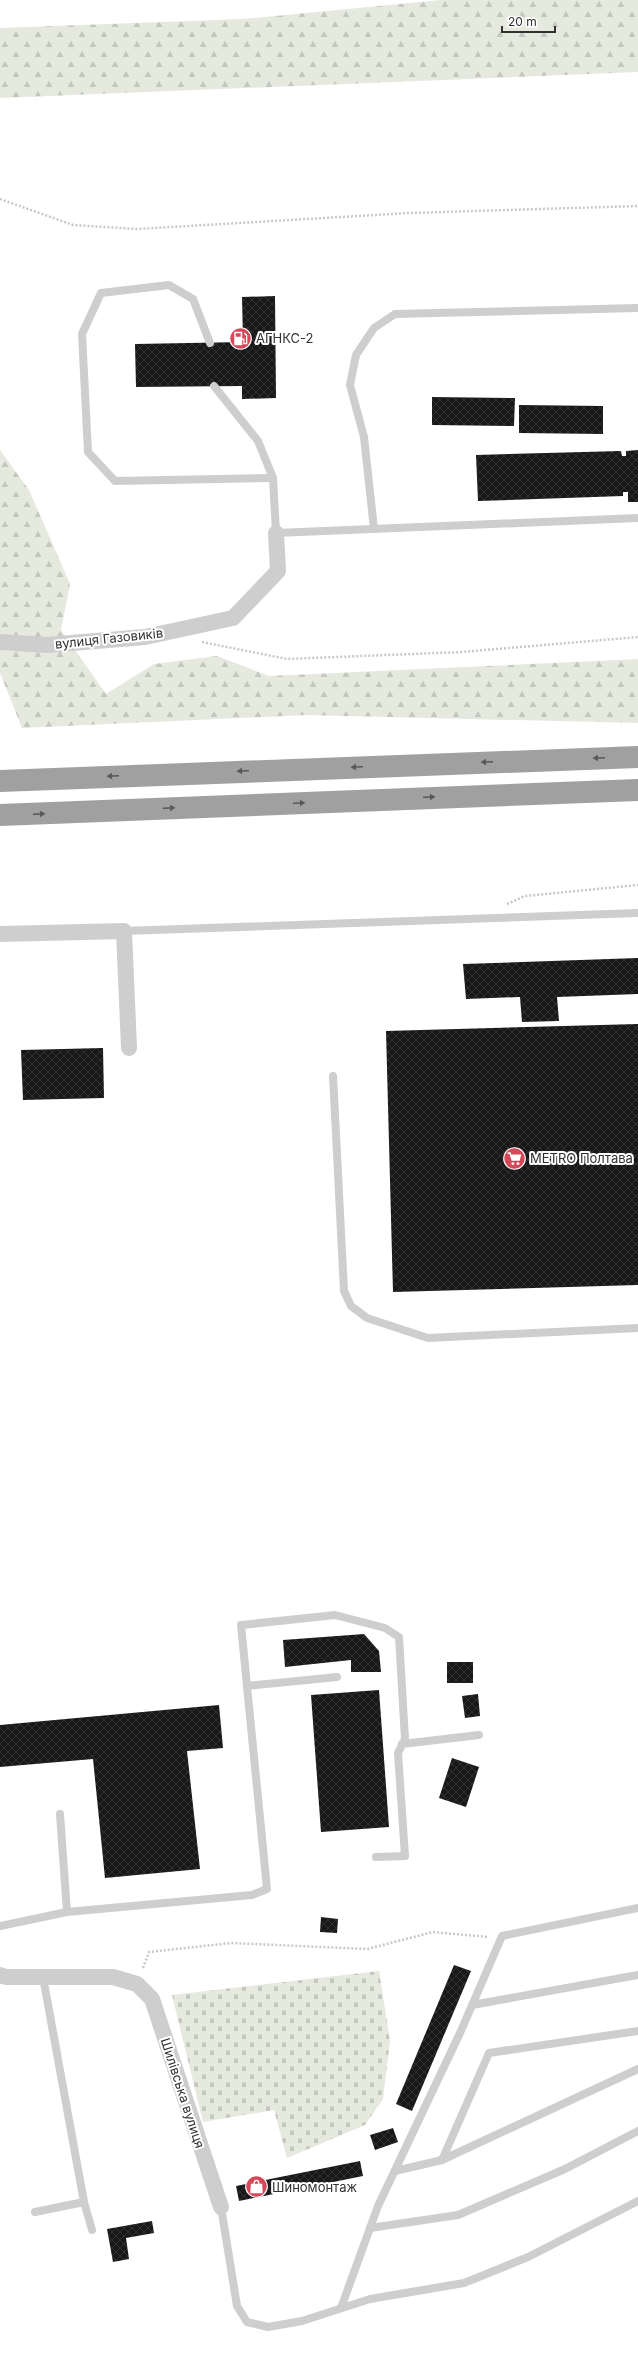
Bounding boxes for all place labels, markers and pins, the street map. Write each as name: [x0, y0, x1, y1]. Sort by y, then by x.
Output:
fuel station icon: АГНКС-2: [228, 325, 254, 351]
place label: АГНКС-2: [256, 330, 313, 346]
supermarket icon: METRO Полтава: [501, 1145, 527, 1171]
place label: METRO Полтава: [530, 1150, 633, 1166]
shop icon: Шиномонтаж: [243, 2174, 269, 2200]
place label: Шиномонтаж: [272, 2179, 357, 2195]

